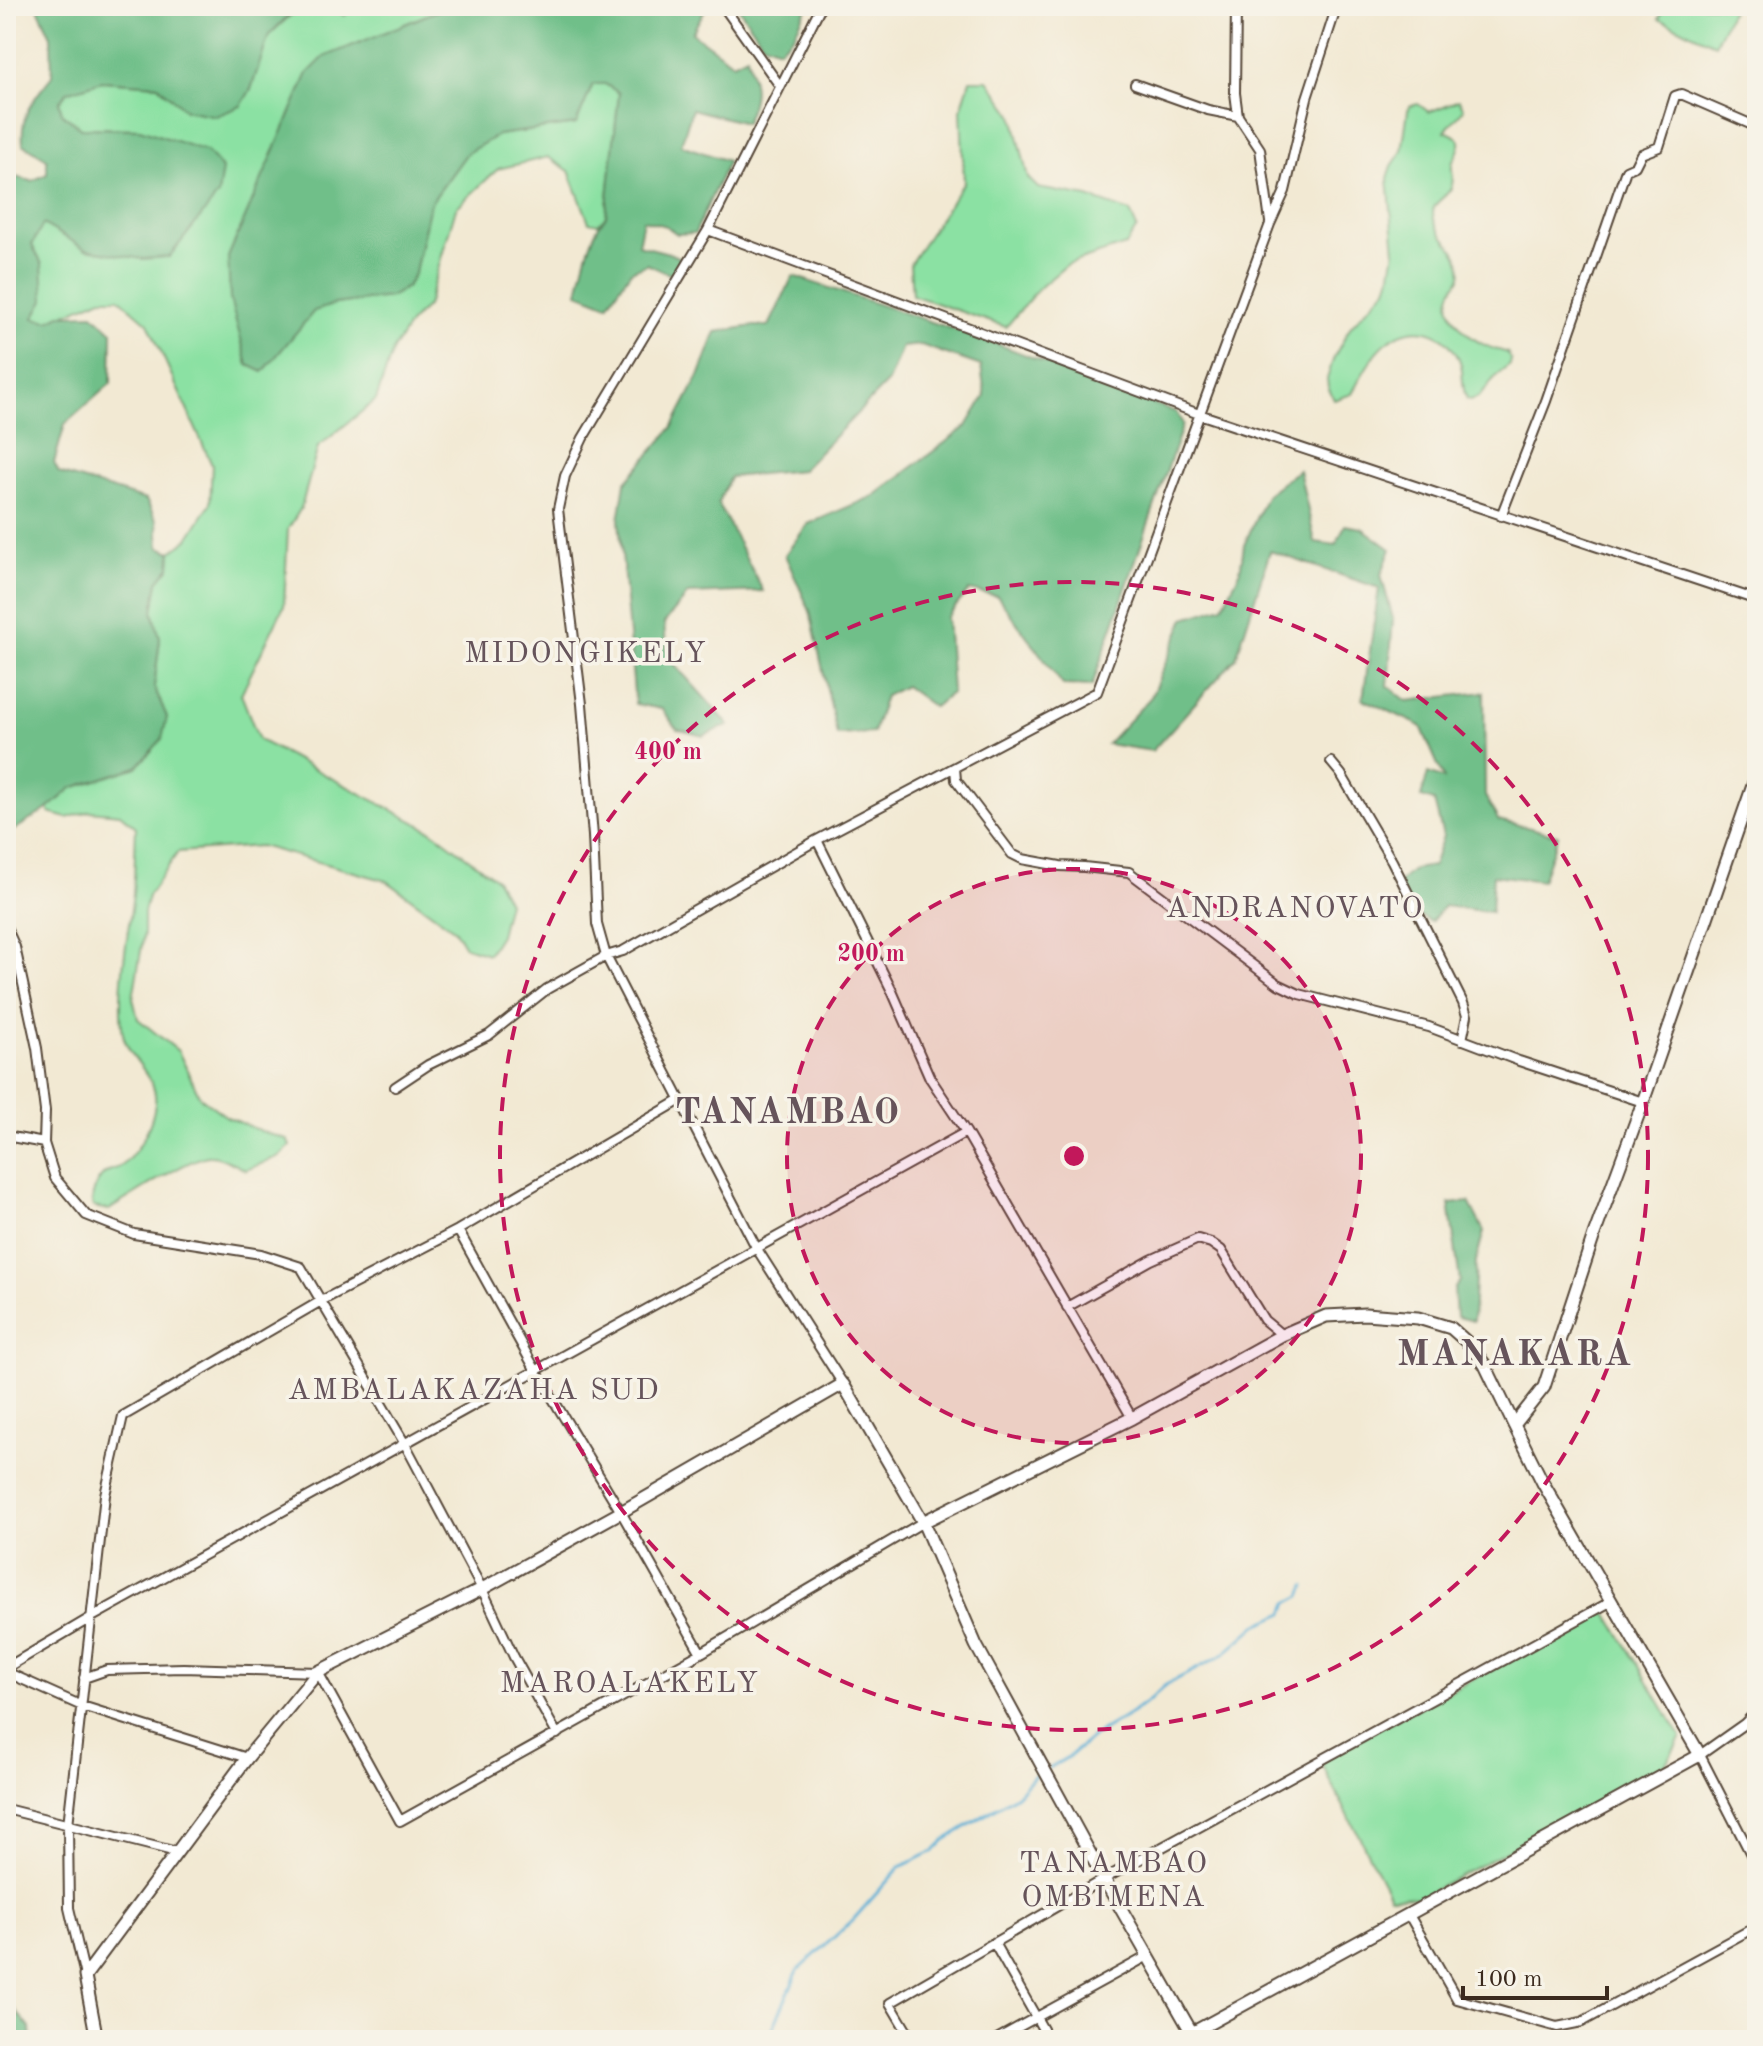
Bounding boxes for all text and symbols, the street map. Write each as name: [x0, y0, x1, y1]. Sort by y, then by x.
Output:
district label: MIDONGIKELY: [464, 639, 708, 669]
text: 400 m: [634, 741, 702, 765]
district label: ANDRANOVATO: [1165, 894, 1425, 924]
text: 200 m: [837, 943, 905, 967]
district label: TANAMBAO: [675, 1096, 901, 1132]
centre of rings: [1060, 1142, 1088, 1170]
district label: MANAKARA: [1397, 1338, 1633, 1374]
district label: AMBALAKAZAHA SUD: [287, 1376, 661, 1406]
district label: MAROALAKELY: [500, 1669, 760, 1699]
district label: TANAMBAO OMBIMENA: [1019, 1849, 1209, 1913]
scale bar: [1463, 1950, 1607, 2000]
text: 100 m: [1475, 1968, 1543, 1992]

